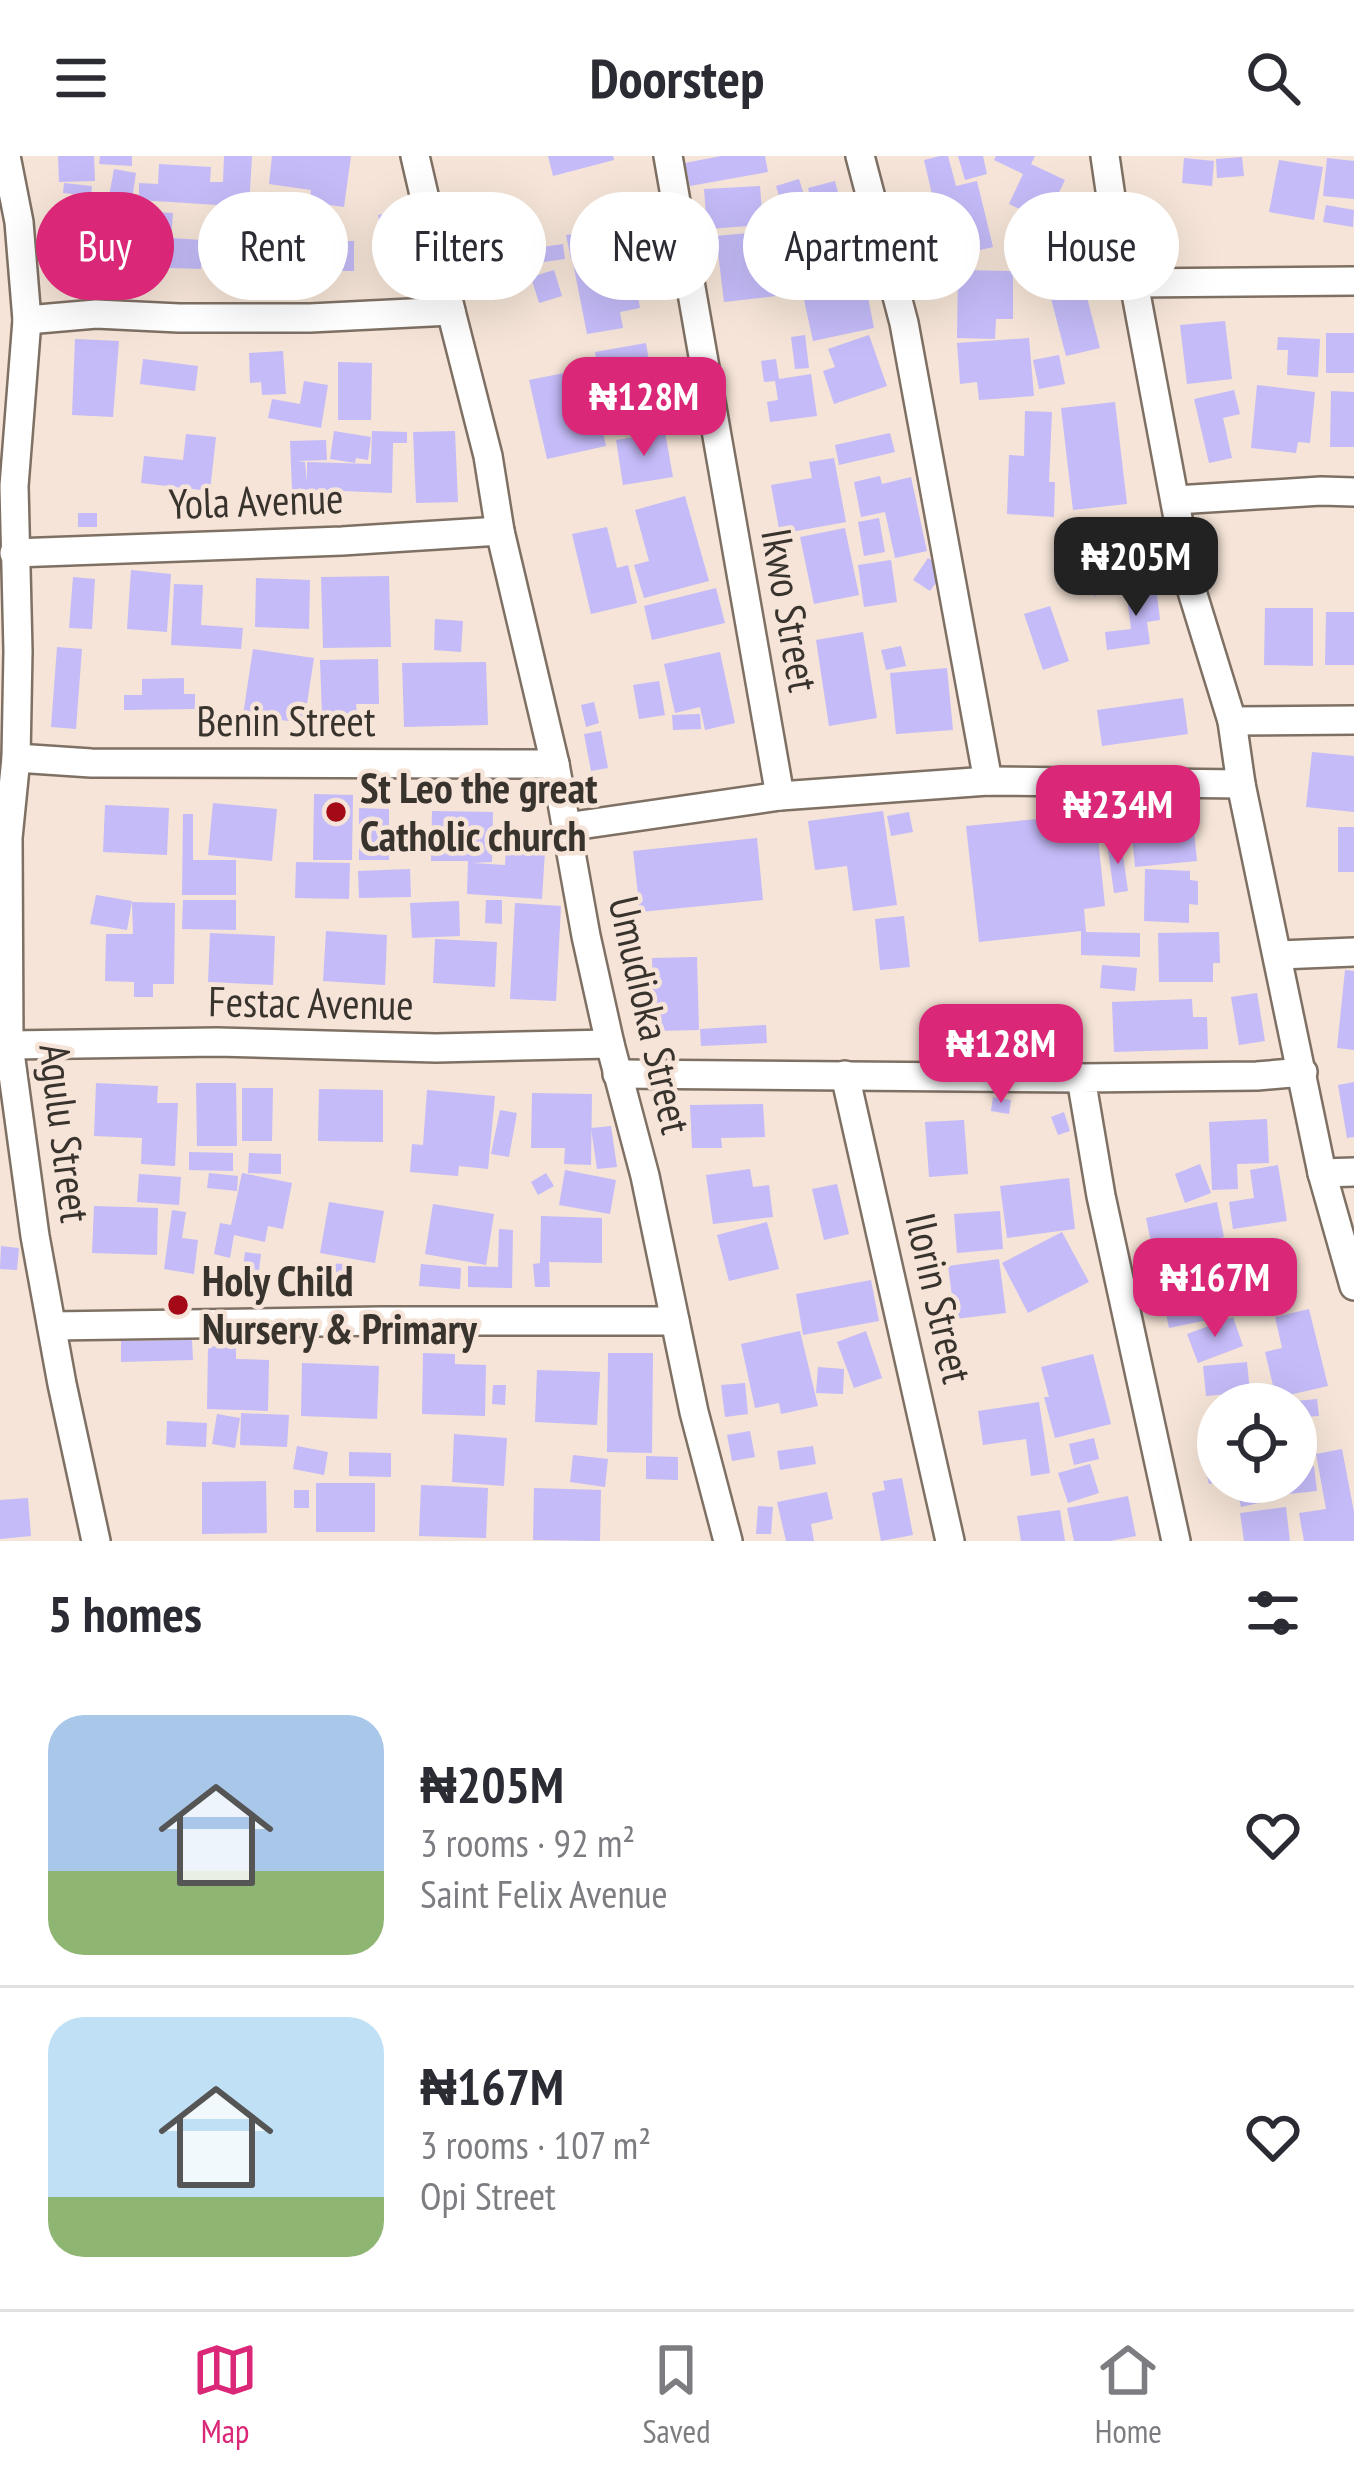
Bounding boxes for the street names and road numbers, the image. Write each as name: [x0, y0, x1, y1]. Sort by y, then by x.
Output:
street label: Yola Avenue: [168, 470, 344, 531]
street label: Ikwo Street: [749, 524, 832, 696]
street label: Benin Street: [197, 693, 376, 748]
street label: Umudioka Street: [596, 891, 705, 1139]
street label: Festac Avenue: [208, 973, 414, 1032]
street label: Agulu Street: [27, 1040, 104, 1226]
street label: Ilorin Street: [893, 1208, 986, 1389]

